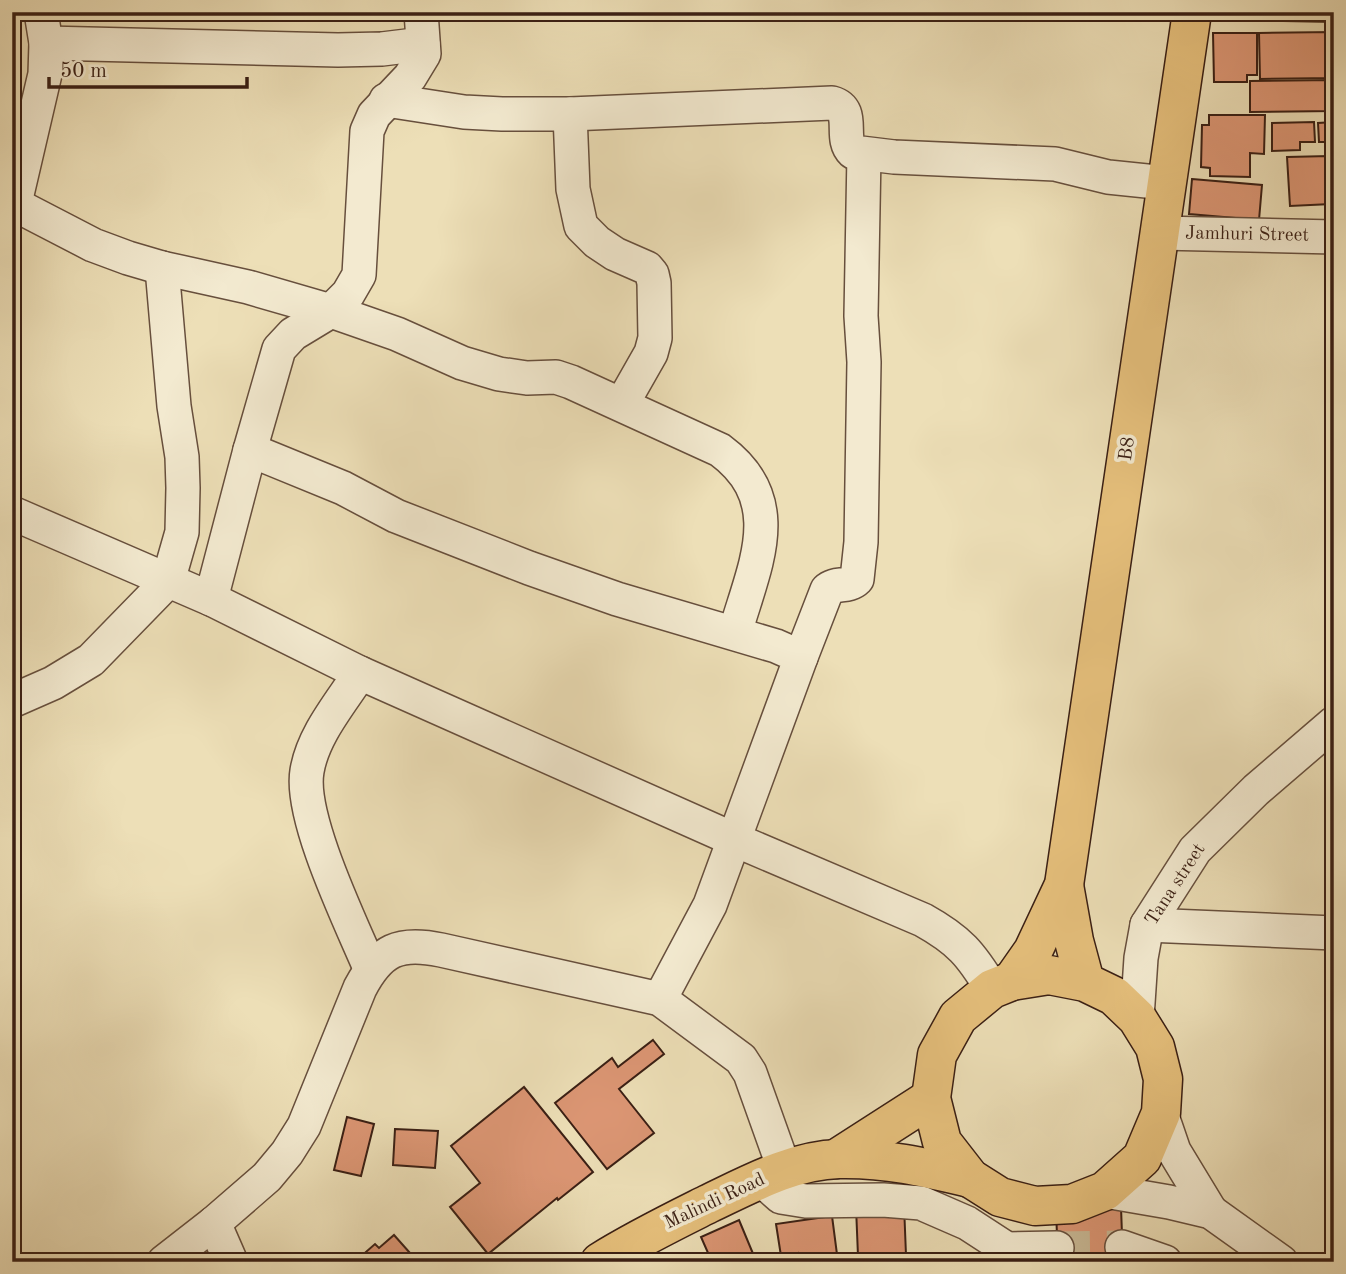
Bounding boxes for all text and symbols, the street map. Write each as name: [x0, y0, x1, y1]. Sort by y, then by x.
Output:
scale bar: [49, 46, 247, 90]
text: 50 m: [60, 61, 107, 82]
street label: Jamhuri Street: [1185, 224, 1309, 246]
street label: B8: [1117, 436, 1139, 462]
street label: Tana street: [1143, 841, 1209, 929]
street label: Malindi Road: [662, 1170, 768, 1234]

